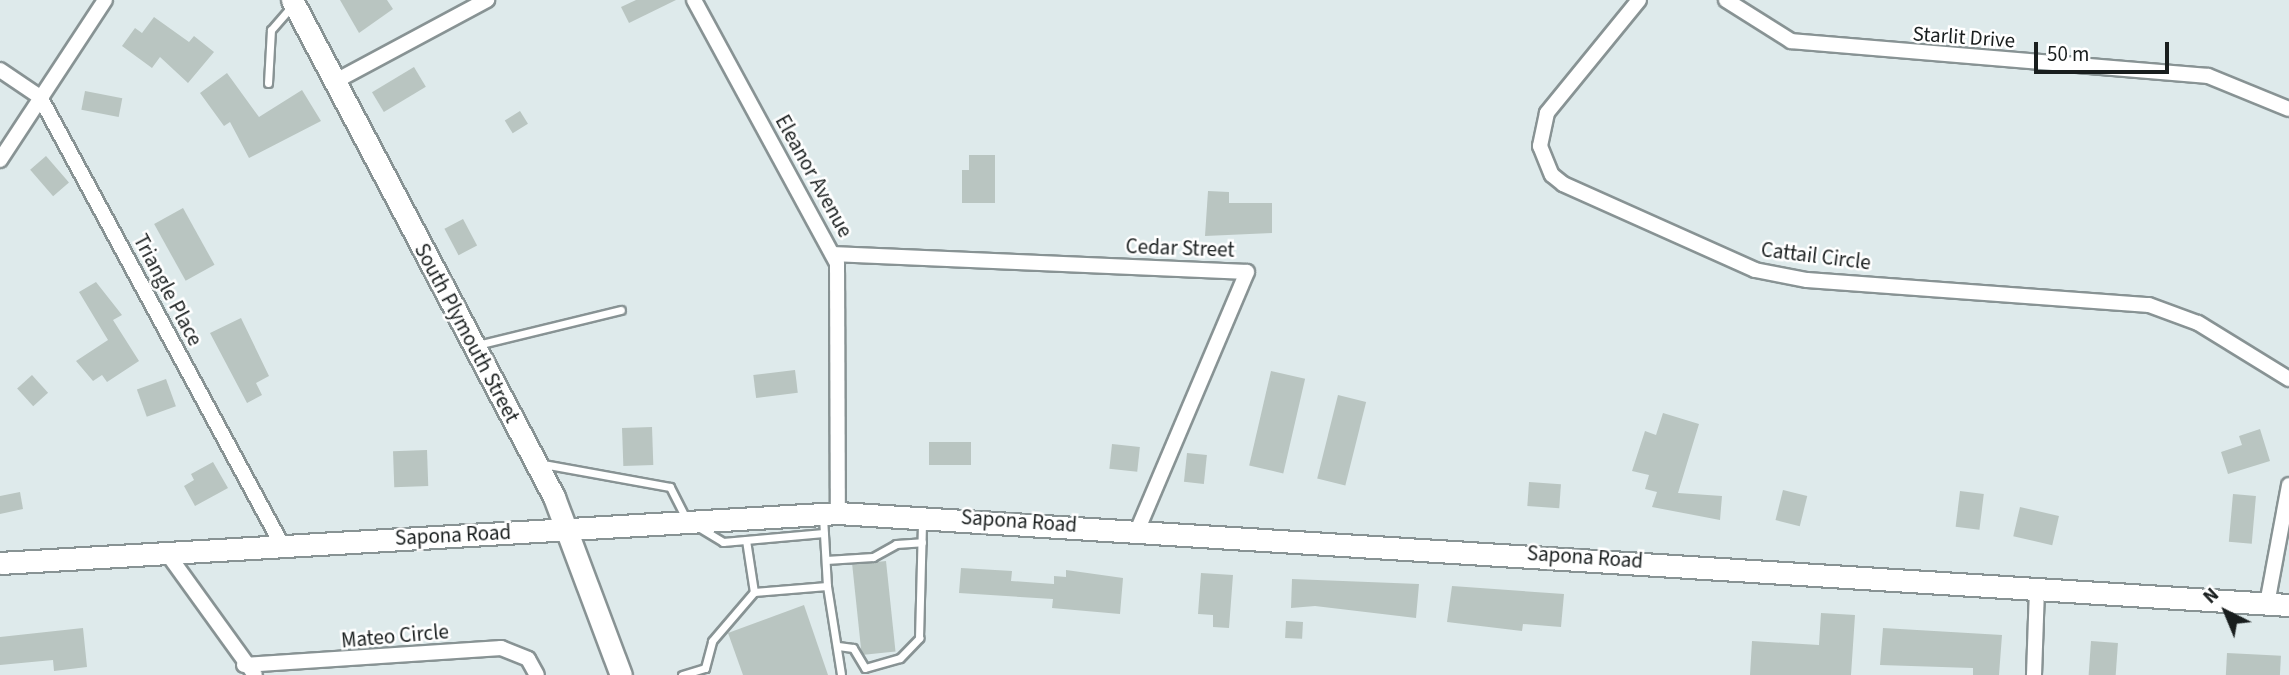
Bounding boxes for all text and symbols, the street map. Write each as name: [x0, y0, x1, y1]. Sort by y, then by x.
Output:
street label: Starlit Drive: [1912, 21, 2016, 53]
scale bar: [2037, 28, 2172, 72]
text: 50 m: [2047, 39, 2089, 69]
street label: Eleanor Avenue: [770, 110, 858, 242]
street label: Triangle Place: [128, 230, 208, 350]
street label: Cedar Street: [1125, 234, 1235, 262]
street label: Cattail Circle: [1760, 237, 1872, 275]
street label: South Plymouth Street: [409, 239, 525, 427]
street label: Sapona Road: [960, 504, 1078, 538]
street label: Sapona Road: [394, 519, 512, 551]
street label: Sapona Road: [1526, 540, 1644, 574]
north arrow: [2191, 577, 2261, 647]
text: N: [2198, 582, 2225, 610]
street label: Mateo Circle: [340, 619, 450, 653]

